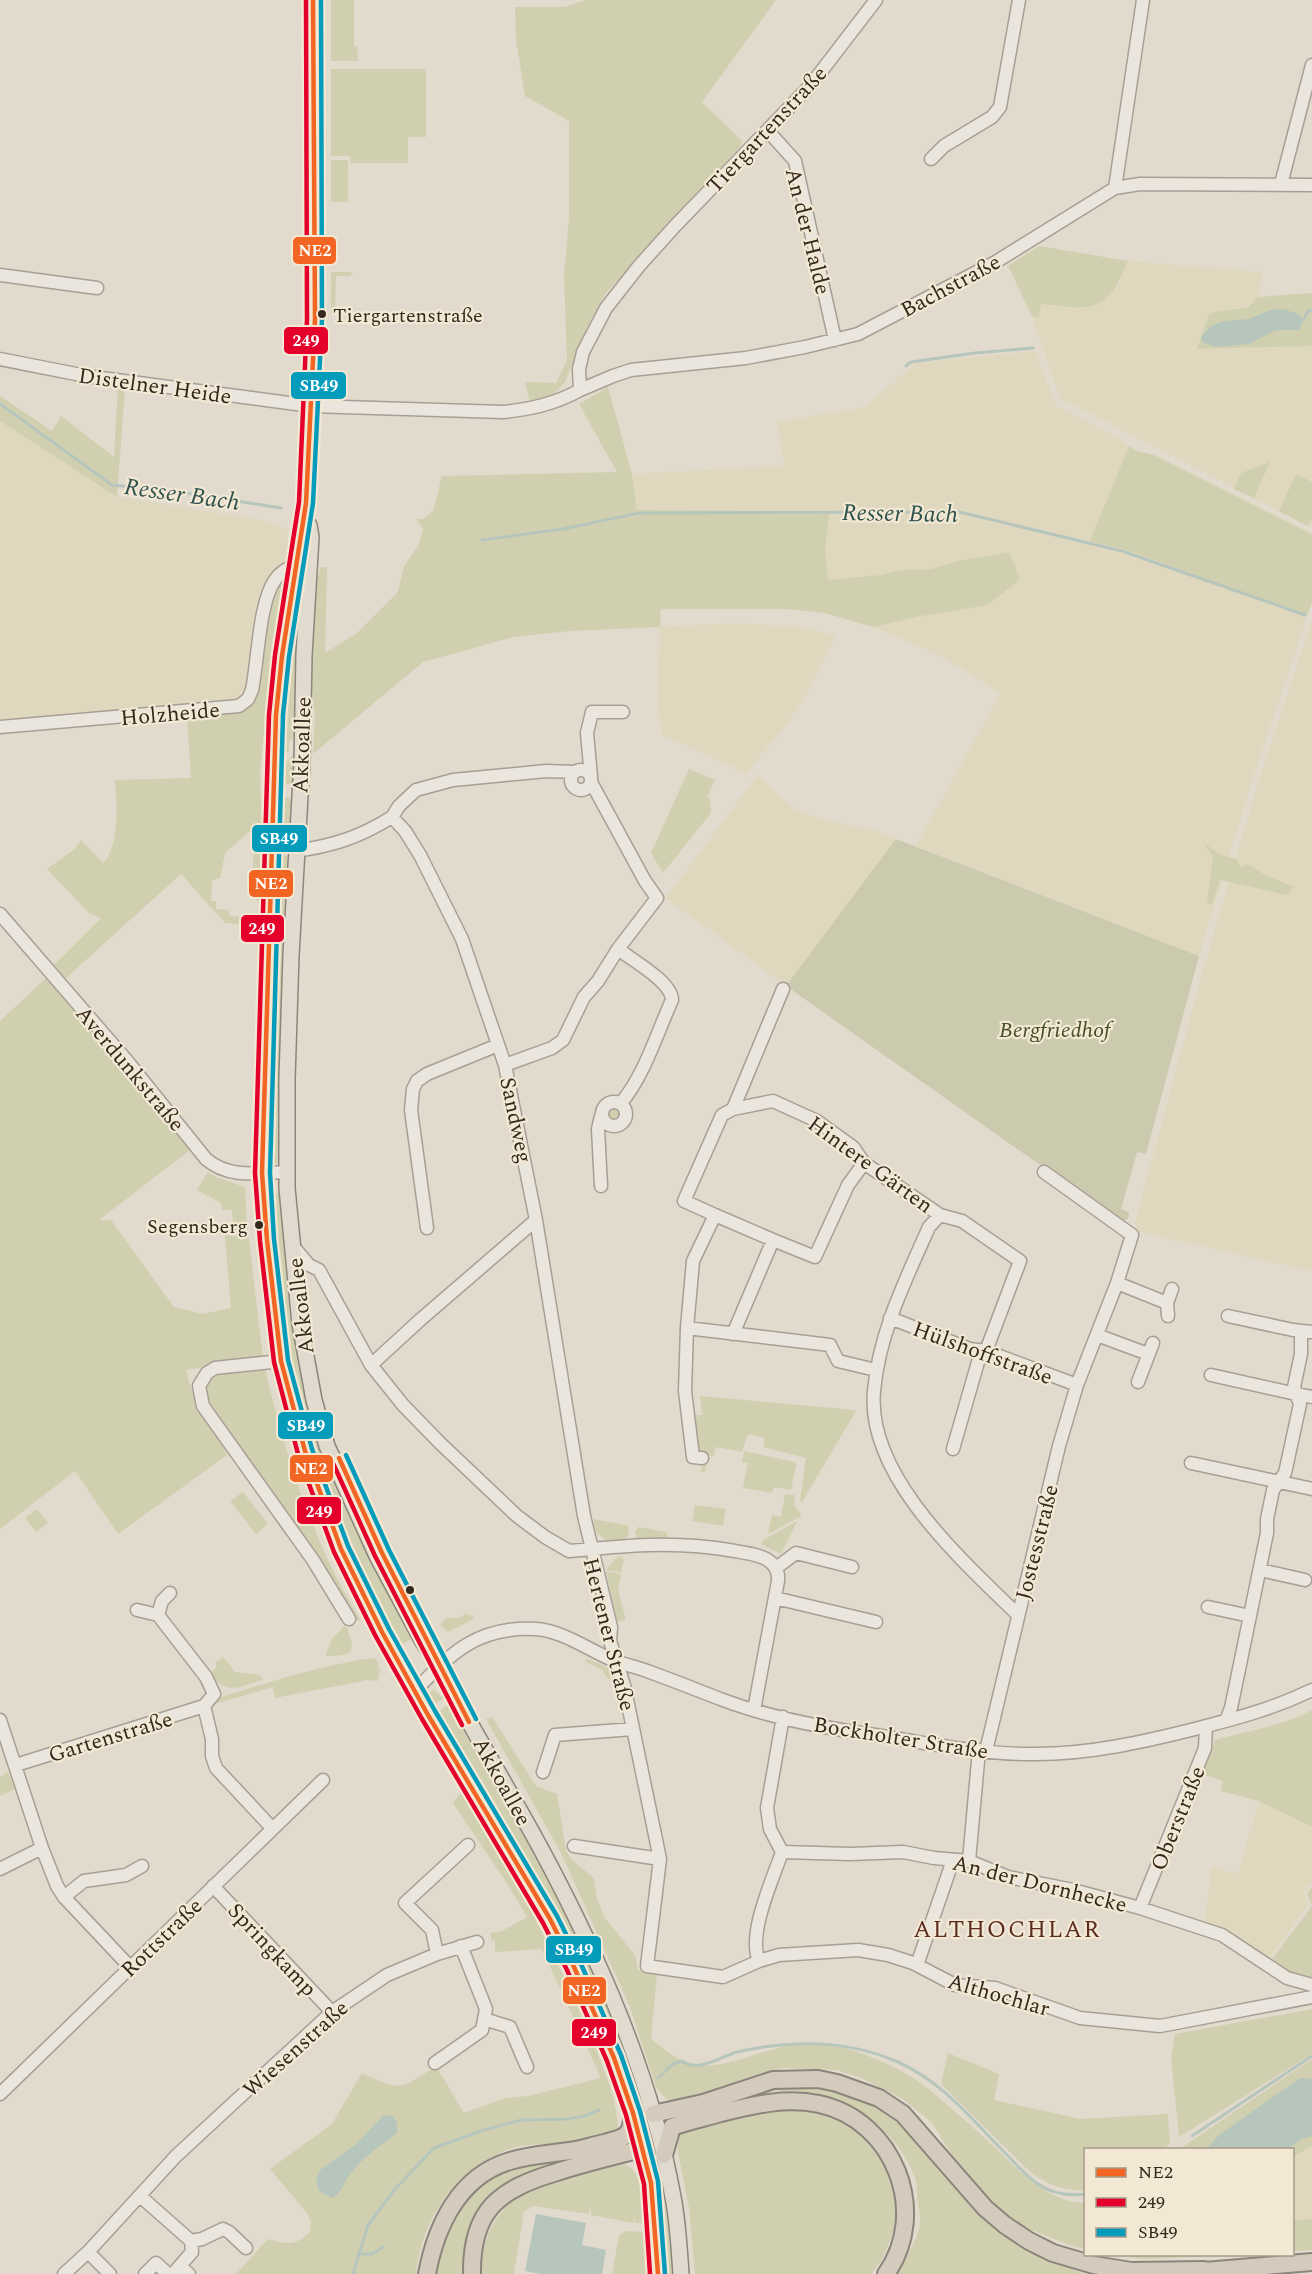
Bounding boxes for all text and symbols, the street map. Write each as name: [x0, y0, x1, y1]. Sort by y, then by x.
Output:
street label: Tiergartenstraße: [699, 59, 835, 201]
street label: An der Halde: [776, 164, 839, 298]
line badge: NE2: [292, 236, 337, 265]
text: NE2: [299, 239, 331, 263]
street label: Bachstraße: [895, 246, 1007, 327]
place label: Tiergartenstraße: [333, 301, 483, 331]
marker: Tiergartenstraße: [316, 308, 328, 320]
line badge: 249: [283, 326, 329, 355]
text: 249: [293, 329, 319, 353]
street label: Distelner Heide: [76, 359, 233, 414]
line badge: SB49: [290, 371, 347, 400]
text: SB49: [300, 374, 338, 398]
water label: Resser Bach: [122, 469, 242, 521]
water label: Resser Bach: [842, 495, 958, 533]
street label: Holzheide: [119, 694, 221, 735]
street label: Akkoallee: [284, 696, 321, 794]
line badge: SB49: [251, 824, 308, 853]
text: SB49: [260, 827, 298, 851]
line badge: NE2: [248, 869, 294, 898]
text: NE2: [255, 872, 287, 896]
line badge: 249: [240, 914, 285, 943]
text: 249: [249, 917, 275, 941]
street label: Averdunkstraße: [67, 999, 193, 1139]
park label: Bergfriedhof: [999, 1014, 1115, 1047]
street label: Sandweg: [490, 1074, 541, 1166]
street label: Hintere Gärten: [800, 1108, 940, 1222]
place label: Segensberg: [147, 1212, 248, 1242]
marker: Segensberg: [253, 1219, 265, 1231]
street label: Akkoallee: [279, 1256, 324, 1356]
street label: Hülshoffstraße: [908, 1313, 1057, 1394]
line badge: SB49: [277, 1411, 334, 1440]
text: SB49: [287, 1414, 325, 1438]
line badge: NE2: [289, 1454, 334, 1483]
text: NE2: [295, 1457, 327, 1481]
street label: Jostesstraße: [1007, 1481, 1068, 1604]
line badge: 249: [296, 1496, 342, 1525]
text: 249: [306, 1500, 332, 1524]
street label: Hertener Straße: [574, 1554, 644, 1714]
unlabelled marker: [404, 1584, 416, 1596]
street label: Gartenstraße: [44, 1703, 177, 1772]
street label: Bockholter Straße: [811, 1708, 991, 1769]
street label: Akkoallee: [464, 1731, 540, 1832]
street label: Oberstraße: [1142, 1761, 1214, 1876]
street label: An der Dornhecke: [949, 1847, 1130, 1922]
street label: Rottstraße: [114, 1890, 211, 1986]
street label: Springkamp: [219, 1895, 324, 2005]
district label: ALTHOCHLAR: [913, 1912, 1101, 1948]
line badge: SB49: [545, 1935, 602, 1964]
text: SB49: [555, 1938, 593, 1962]
street label: Althochlar: [944, 1965, 1054, 2026]
line badge: NE2: [562, 1976, 607, 2005]
text: NE2: [568, 1979, 600, 2003]
street label: Wiesenstraße: [236, 1992, 356, 2106]
line badge: 249: [571, 2018, 617, 2047]
text: 249: [581, 2021, 607, 2045]
legend: [1084, 2148, 1294, 2256]
text: NE2: [1138, 2159, 1173, 2186]
text: 249: [1138, 2189, 1165, 2216]
text: SB49: [1138, 2219, 1177, 2246]

